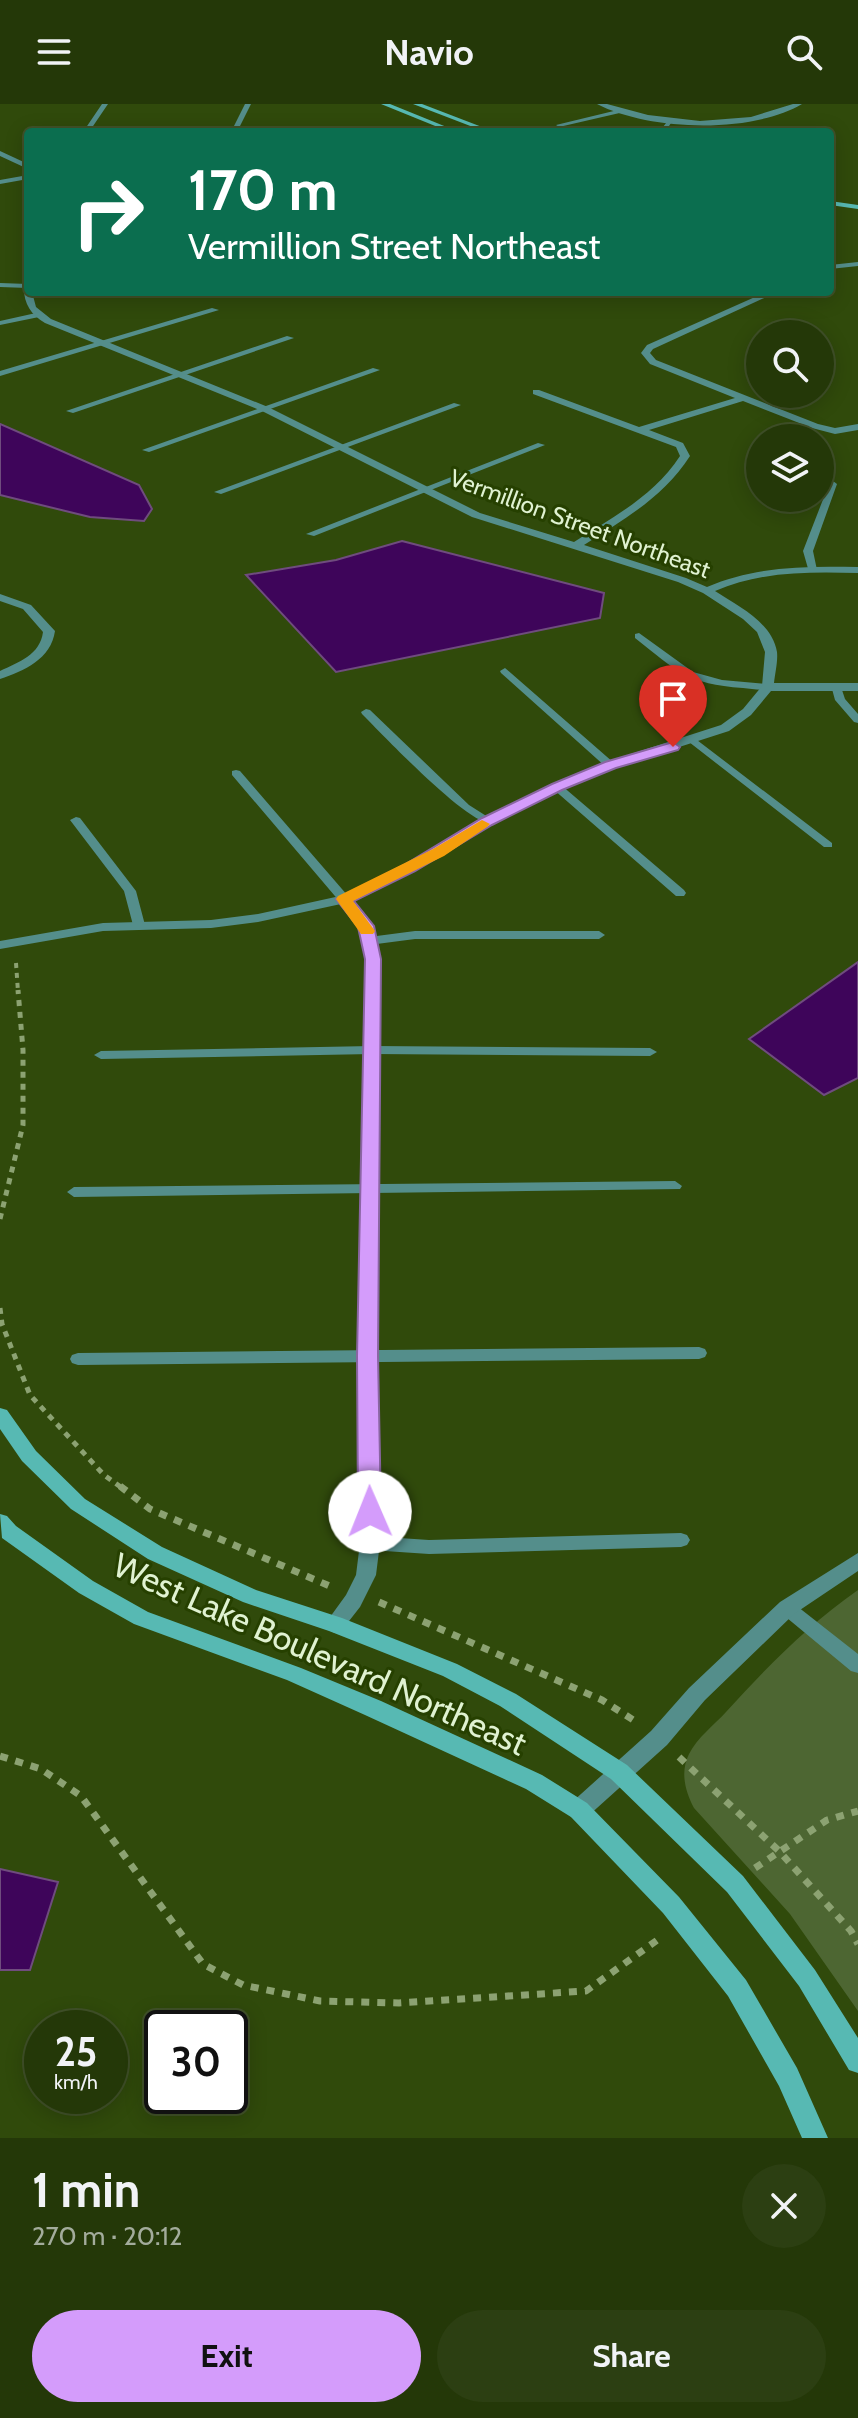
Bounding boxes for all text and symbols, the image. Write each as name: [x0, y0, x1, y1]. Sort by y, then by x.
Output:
icon: menu: [32, 30, 76, 74]
text: Navio: [384, 30, 474, 74]
icon: search: [782, 30, 826, 74]
text: 170 m: [188, 156, 338, 224]
icon: right: [56, 160, 160, 264]
text: Vermillion Street Northeast: [188, 224, 601, 268]
map controls: [746, 320, 834, 512]
button: search: [746, 320, 834, 408]
button: layers: [746, 424, 834, 512]
street label: Vermillion Street Northeast: [446, 463, 714, 584]
pin: [639, 665, 707, 747]
icon: arrive: [651, 677, 695, 721]
position arrow: [328, 1470, 412, 1554]
street label: West Lake Boulevard Northeast: [107, 1544, 533, 1764]
speed limit sign: 30: [144, 2010, 248, 2114]
text: 25: [55, 2027, 97, 2076]
text: km/h: [54, 2070, 98, 2094]
text: 1 min: [32, 2161, 140, 2219]
button: close: [742, 2164, 826, 2248]
text: 270 m · 20:12: [32, 2220, 182, 2252]
button: Exit: [32, 2310, 421, 2402]
button: Share: [437, 2310, 826, 2402]

